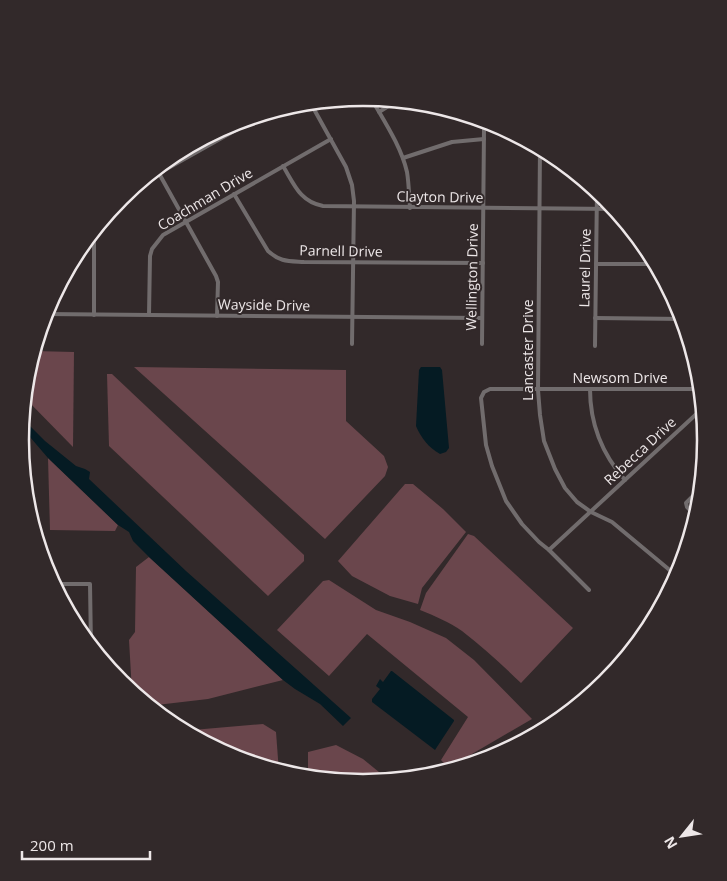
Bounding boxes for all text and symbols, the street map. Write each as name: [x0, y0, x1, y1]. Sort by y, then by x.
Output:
street label: Coachman Drive: [154, 163, 256, 234]
street label: Clayton Drive: [396, 186, 484, 207]
street label: Wellington Drive: [461, 223, 482, 331]
street label: Laurel Drive: [574, 228, 595, 308]
street label: Parnell Drive: [299, 240, 383, 261]
street label: Wayside Drive: [218, 294, 310, 315]
street label: Lancaster Drive: [518, 299, 537, 401]
street label: Newsom Drive: [572, 368, 668, 387]
street label: Rebecca Drive: [600, 412, 680, 489]
north arrow: [657, 811, 707, 861]
scale bar: [22, 828, 150, 860]
text: N: [659, 833, 681, 852]
text: 200 m: [30, 835, 74, 855]

